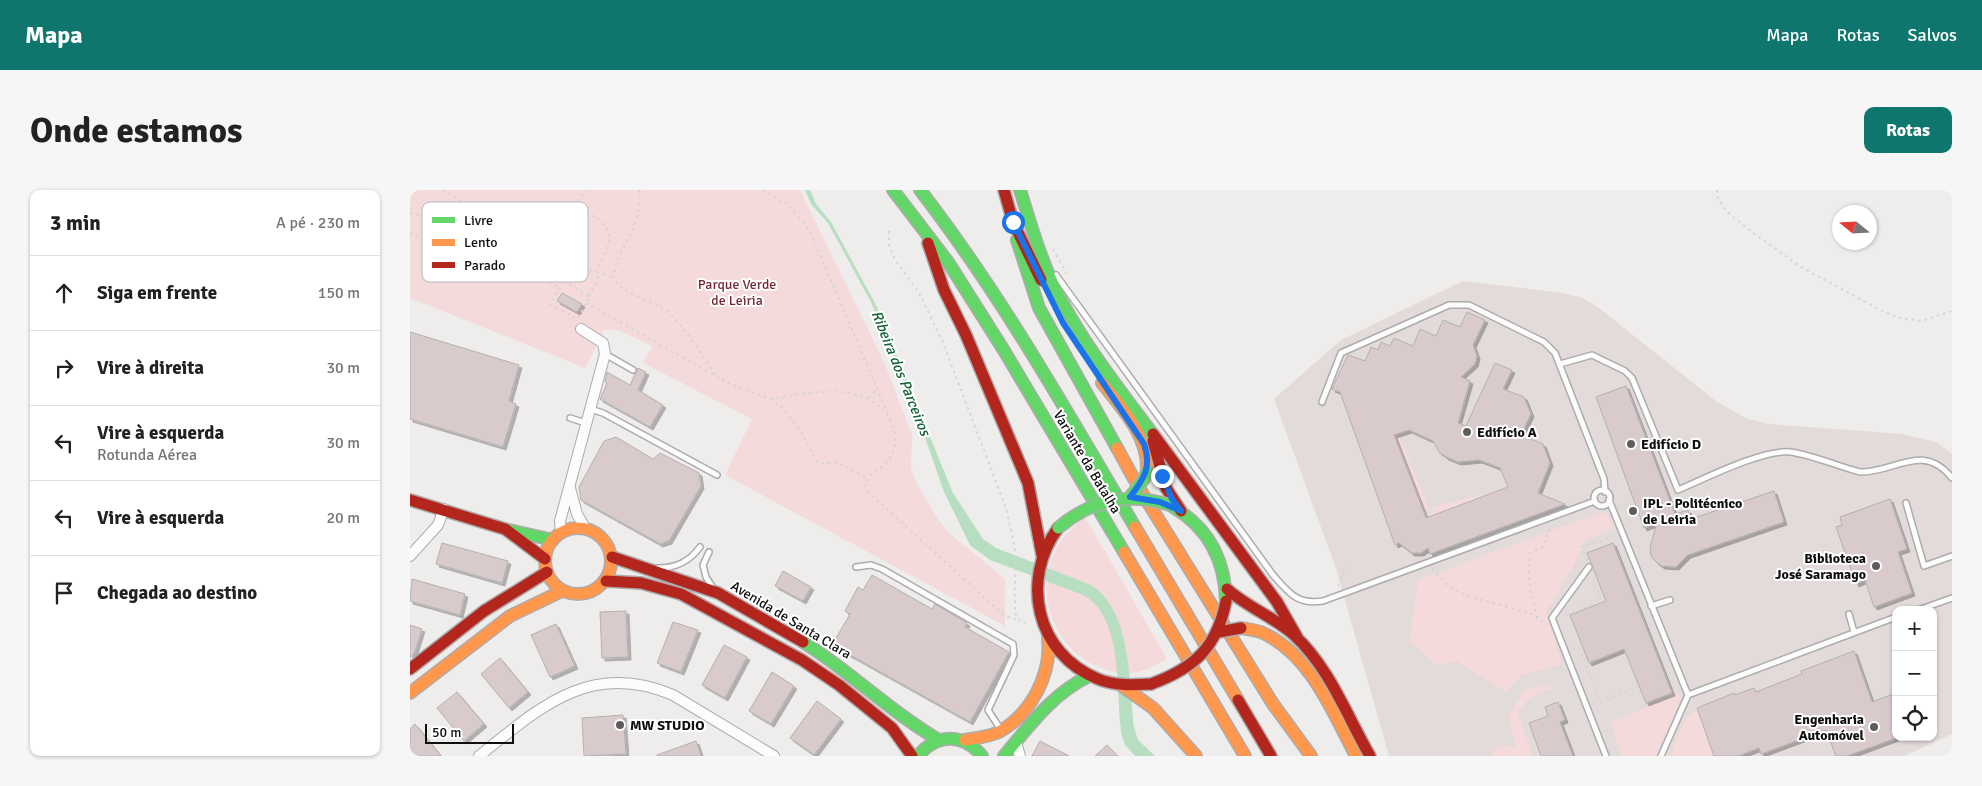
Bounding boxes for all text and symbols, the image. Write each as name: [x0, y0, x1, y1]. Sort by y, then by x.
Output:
text: Mapa: [25, 20, 83, 50]
text: Mapa: [1766, 24, 1809, 46]
text: Rotas: [1837, 24, 1880, 46]
text: Salvos: [1908, 24, 1957, 46]
button: Rotas: [1864, 107, 1952, 153]
text: Onde estamos: [30, 109, 242, 152]
legend: [422, 202, 588, 282]
north arrow: [1832, 205, 1877, 250]
text: 3 min: [50, 210, 101, 236]
route start: [1002, 211, 1025, 234]
text: Livre: [464, 212, 493, 229]
text: A pé · 230 m: [276, 213, 360, 233]
text: Lento: [464, 234, 498, 251]
text: Parado: [464, 257, 506, 274]
park label: Parque Verde de Leiria: [698, 276, 776, 309]
icon: ahead: [50, 279, 78, 307]
text: Siga em frente: [97, 281, 217, 305]
text: 150 m: [318, 283, 360, 303]
water label: Ribeira dos Parceiros: [868, 308, 935, 440]
icon: right: [50, 354, 78, 382]
text: Vire à direita: [97, 356, 204, 380]
text: 30 m: [326, 358, 360, 378]
street label: Variante da Batalha: [1050, 407, 1124, 517]
text: Vire à esquerda: [97, 421, 224, 445]
place label: Edifício A: [1477, 424, 1537, 441]
marker: Edifício A: [1461, 426, 1473, 438]
icon: left: [50, 429, 78, 457]
text: 30 m: [326, 433, 360, 453]
place label: Edifício D: [1641, 436, 1701, 453]
marker: Edifício D: [1625, 438, 1637, 450]
text: Rotunda Aérea: [97, 445, 197, 465]
route end: [1151, 465, 1174, 488]
place label: IPL - Politécnico de Leiria: [1643, 495, 1742, 528]
icon: left: [50, 504, 78, 532]
marker: IPL - Politécnico de Leiria: [1627, 505, 1639, 517]
text: Vire à esquerda: [97, 506, 224, 530]
text: 20 m: [326, 508, 360, 528]
place label: Biblioteca José Saramago: [1775, 550, 1866, 583]
marker: Biblioteca José Saramago: [1870, 560, 1882, 572]
street label: Avenida de Santa Clara: [728, 577, 854, 663]
icon: arrive: [50, 579, 78, 607]
text: Chegada ao destino: [97, 581, 257, 605]
map controls: [1892, 606, 1937, 741]
button: +: [1892, 606, 1937, 651]
button: −: [1892, 651, 1937, 696]
button: locate: [1892, 696, 1937, 741]
place label: Engenharia Automóvel: [1794, 711, 1865, 744]
place label: MW STUDIO: [630, 717, 704, 734]
marker: MW STUDIO: [614, 719, 626, 731]
scale bar: [425, 721, 514, 744]
marker: Engenharia Automóvel: [1868, 721, 1880, 733]
text: 50 m: [432, 724, 461, 741]

